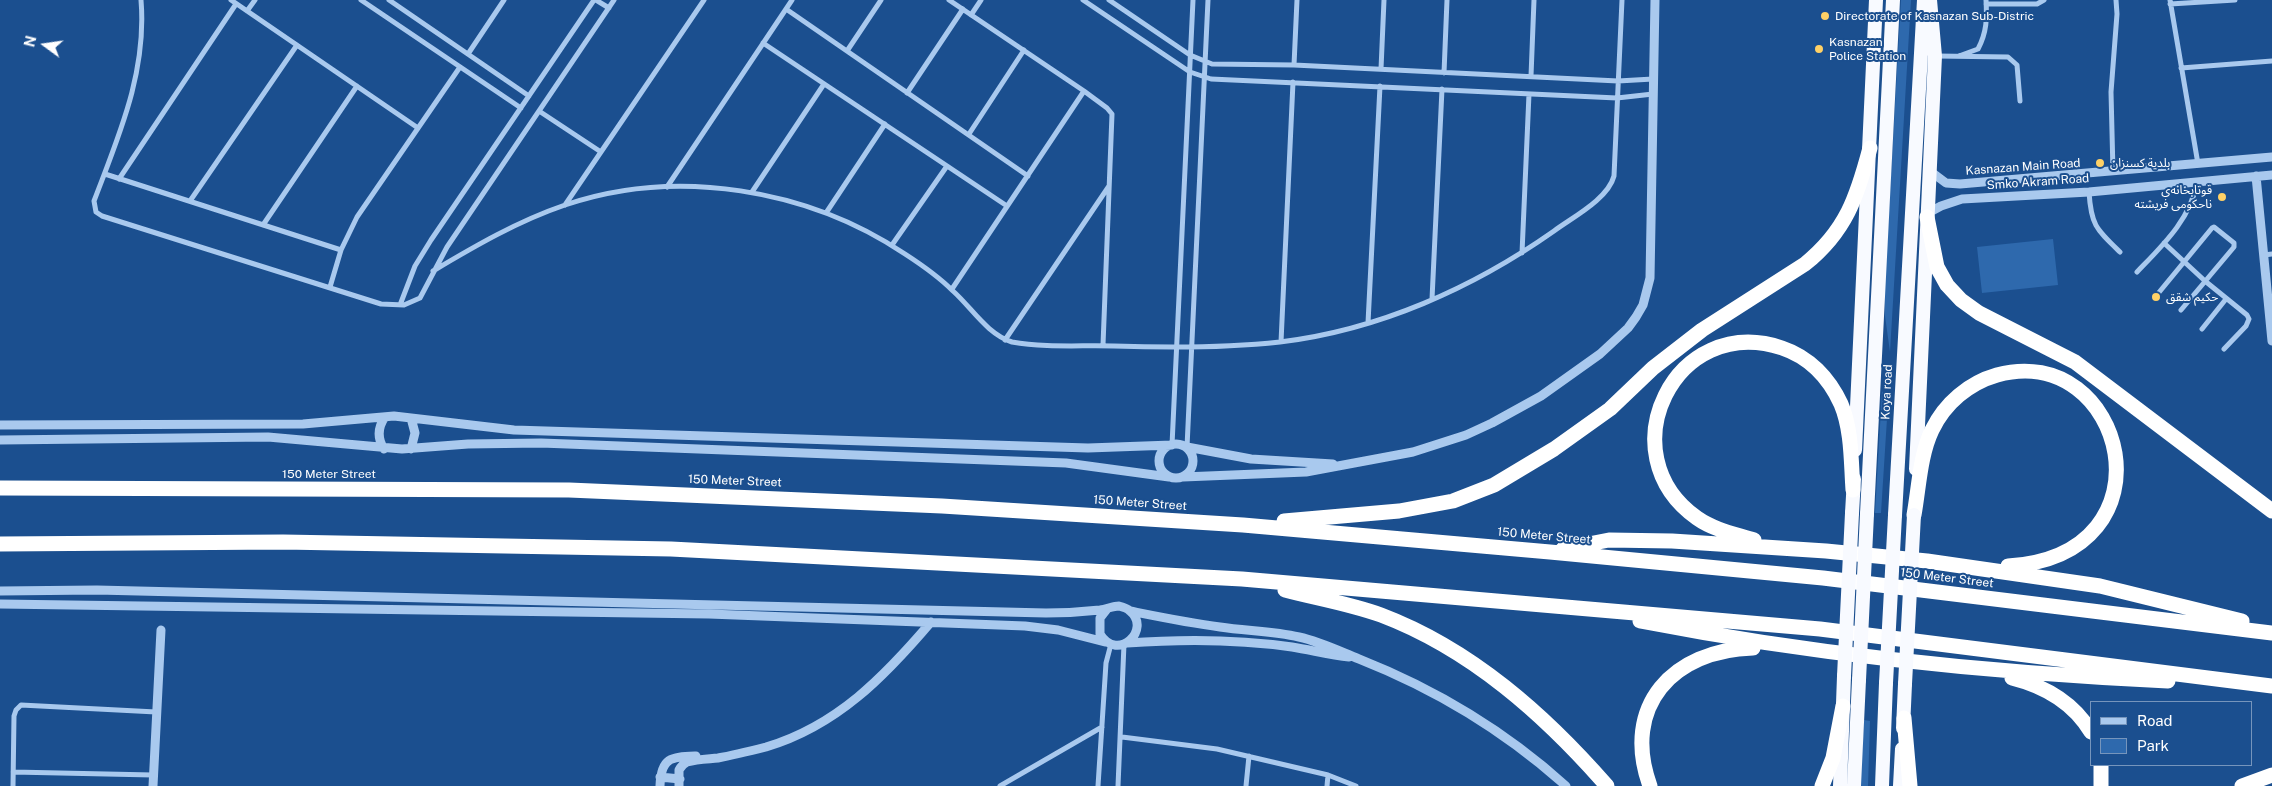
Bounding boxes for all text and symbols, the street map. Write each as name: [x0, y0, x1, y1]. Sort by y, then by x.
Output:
place label: Directorate of Kasnazan Sub-Distric: [1835, 9, 2034, 23]
marker: Directorate of Kasnazan Sub-Distric: [1819, 10, 1831, 22]
north arrow: [20, 20, 70, 70]
text: N: [21, 34, 40, 49]
place label: Kasnazan Police Station: [1829, 35, 1906, 63]
marker: Kasnazan Police Station: [1813, 43, 1825, 55]
street label: Kasnazan Main Road: [1965, 156, 2081, 178]
place label: بلدية كسنزان: [2110, 156, 2170, 170]
marker: بلدية كسنزان: [2094, 157, 2106, 169]
street label: Smko Akram Road: [1986, 171, 2090, 193]
place label: قوتابخانەی ناحکومی فریشتە: [2135, 183, 2212, 211]
marker: قوتابخانەی ناحکومی فریشتە: [2216, 191, 2228, 203]
place label: حكيم شقق: [2166, 290, 2218, 304]
marker: حكيم شقق: [2150, 291, 2162, 303]
street label: Koya road: [1878, 364, 1896, 420]
street label: 150 Meter Street: [282, 467, 376, 481]
street label: 150 Meter Street: [688, 472, 782, 490]
street label: 150 Meter Street: [1093, 493, 1187, 513]
street label: 150 Meter Street: [1497, 525, 1591, 547]
street label: 150 Meter Street: [1900, 565, 1994, 591]
legend: [2090, 701, 2252, 766]
text: Road: [2137, 712, 2173, 729]
text: Park: [2137, 737, 2169, 754]

